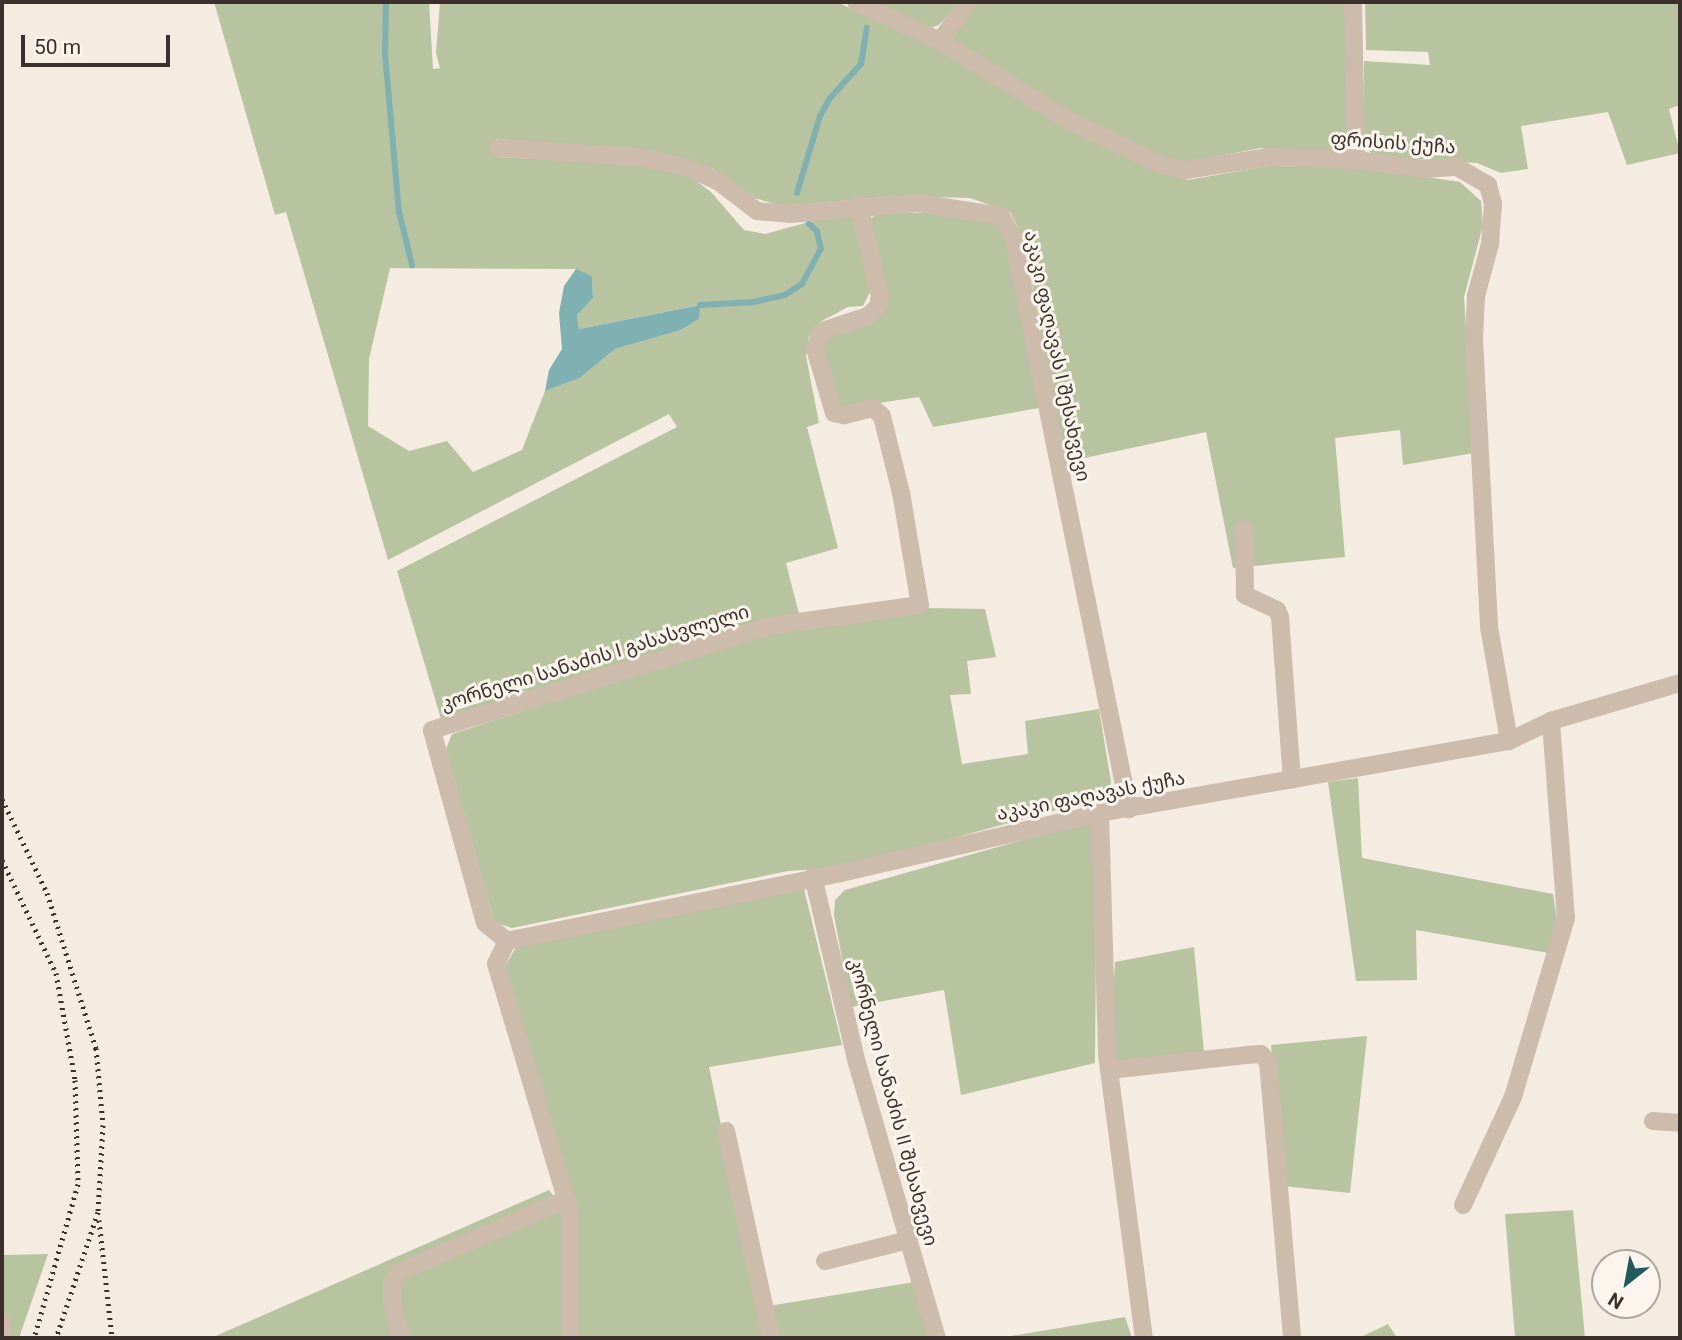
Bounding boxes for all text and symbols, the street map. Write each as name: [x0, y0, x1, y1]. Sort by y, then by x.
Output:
scale bar: [24, 21, 173, 65]
text: 50 m: [34, 35, 81, 59]
street label: ფრისის ქუჩა: [1330, 127, 1456, 159]
street label: აკაკი ფაღავას I შესახვევი: [1019, 228, 1095, 484]
street label: კორნელი სანაძის I გასასვლელი: [438, 600, 752, 716]
street label: აკაკი ფაღავას ქუჩა: [995, 767, 1187, 825]
street label: კორნელი სანაძის II შესახვევი: [844, 956, 942, 1248]
north arrow: [1591, 1249, 1661, 1319]
text: N: [1604, 1287, 1628, 1314]

